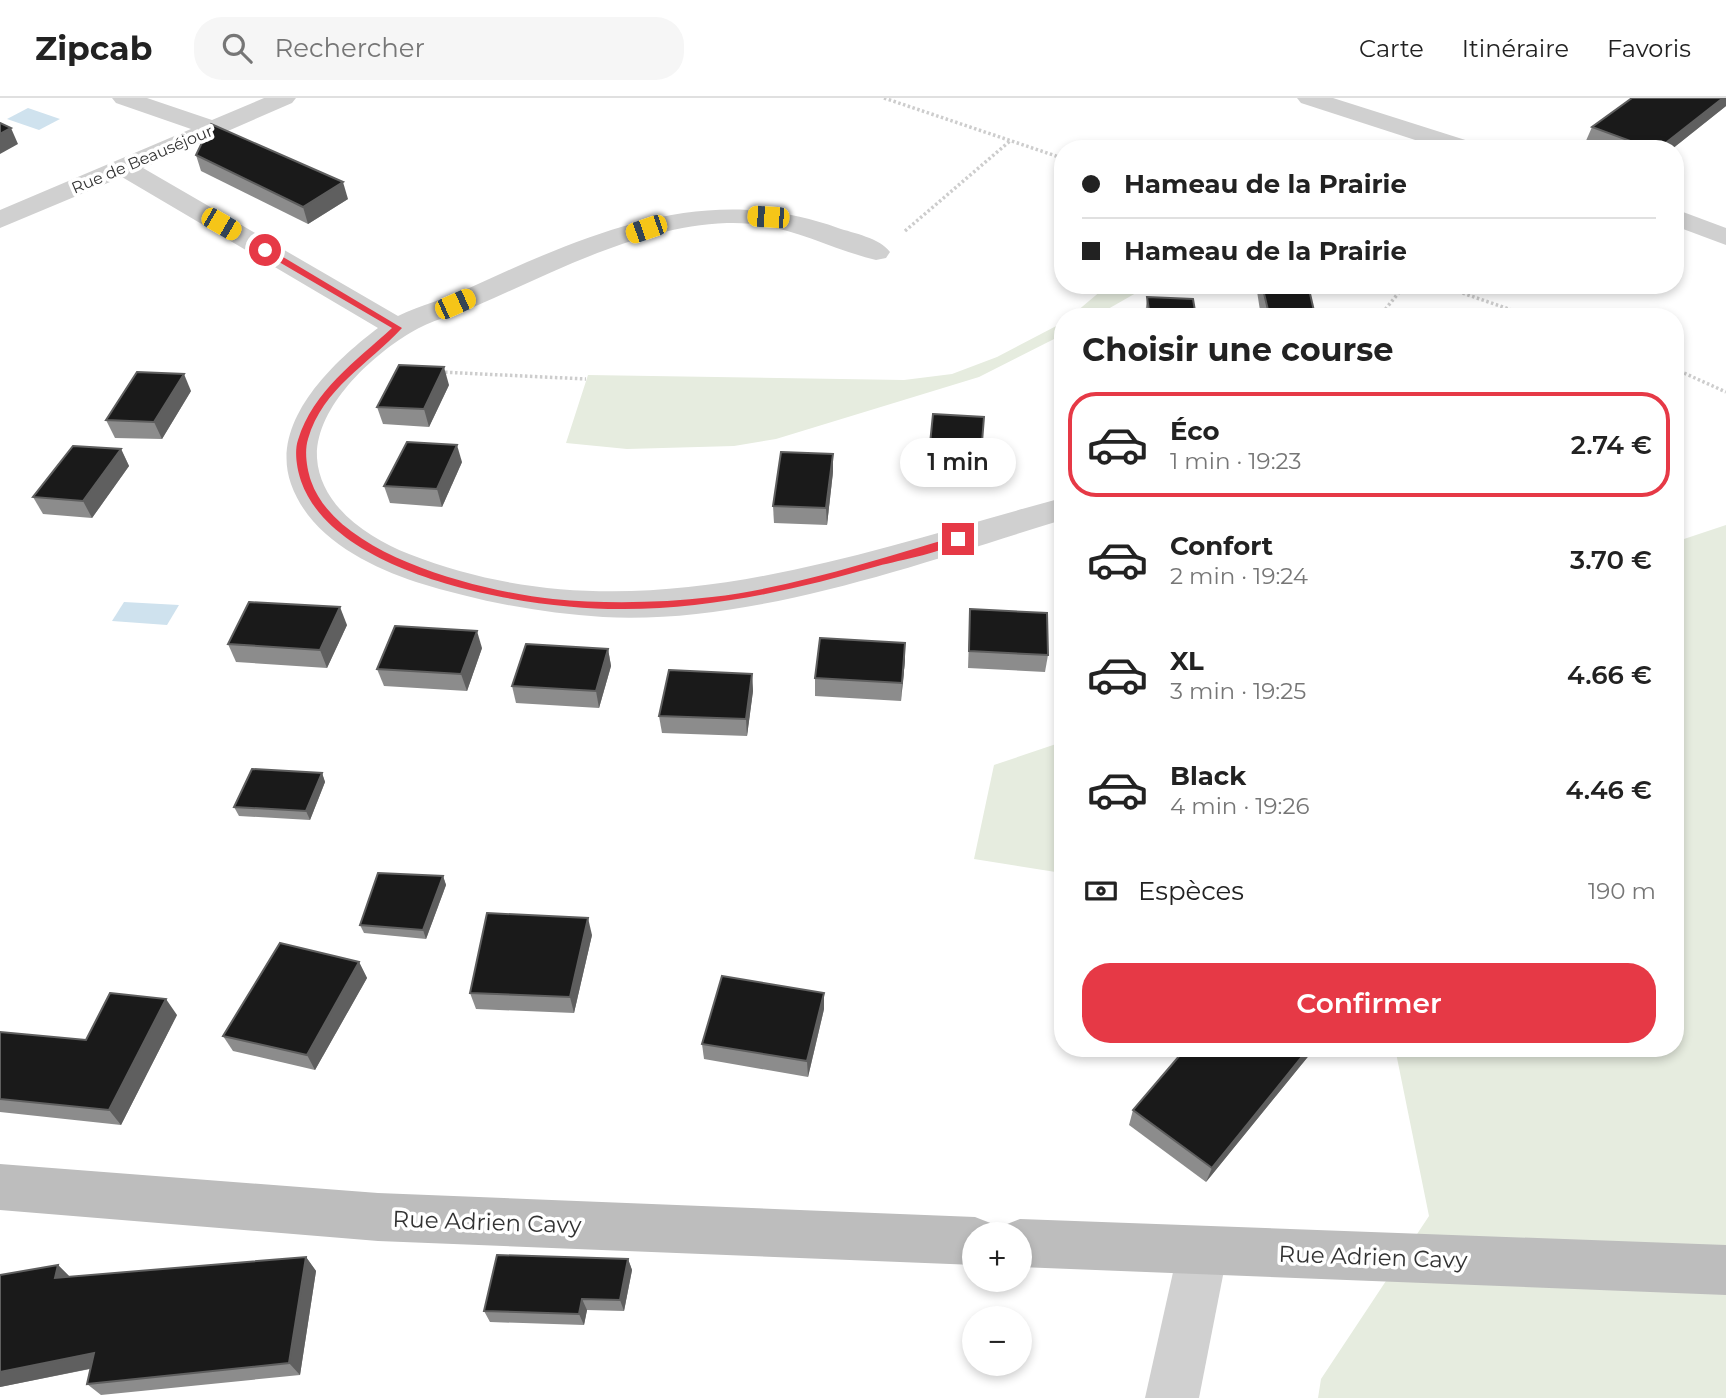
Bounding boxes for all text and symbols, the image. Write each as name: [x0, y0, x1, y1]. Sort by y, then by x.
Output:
search box: [194, 17, 684, 80]
text: Zipcab: [35, 28, 152, 68]
icon: search: [218, 29, 256, 67]
text: Rechercher: [274, 32, 425, 64]
text: Carte: [1359, 34, 1424, 63]
text: Itinéraire: [1462, 34, 1569, 63]
text: Favoris: [1607, 34, 1691, 63]
street label: Rue de Beauséjour: [69, 121, 216, 198]
text: Hameau de la Prairie: [1124, 168, 1407, 200]
car: [198, 204, 245, 244]
car: [747, 205, 790, 229]
car: [623, 212, 670, 246]
route start: [249, 234, 281, 266]
text: Hameau de la Prairie: [1124, 235, 1407, 267]
car: [432, 286, 479, 322]
text: Choisir une course: [1082, 330, 1394, 369]
icon: car: [1086, 413, 1149, 476]
text: Éco: [1170, 415, 1220, 447]
text: 2.74 €: [1571, 429, 1652, 461]
callout: 1 min: [900, 438, 1016, 486]
text: 1 min · 19:23: [1170, 447, 1302, 475]
text: 1 min: [927, 448, 989, 476]
route end: [942, 523, 974, 555]
icon: car: [1086, 528, 1149, 591]
text: Confort: [1170, 530, 1273, 562]
text: 3.70 €: [1570, 544, 1652, 576]
text: 2 min · 19:24: [1170, 562, 1308, 590]
icon: car: [1086, 643, 1149, 706]
text: XL: [1170, 645, 1204, 677]
text: 4.66 €: [1567, 659, 1652, 691]
text: 3 min · 19:25: [1170, 677, 1306, 705]
icon: car: [1086, 758, 1149, 821]
text: Black: [1170, 760, 1246, 792]
text: 4.46 €: [1566, 774, 1652, 806]
text: 4 min · 19:26: [1170, 792, 1309, 820]
icon: cash: [1082, 872, 1120, 910]
text: Espèces: [1138, 875, 1244, 907]
text: 190 m: [1588, 877, 1656, 905]
button: Confirmer: [1082, 963, 1656, 1043]
street label: Rue Adrien Cavy: [392, 1205, 582, 1239]
map controls: [962, 1222, 1032, 1376]
button: +: [962, 1222, 1032, 1292]
street label: Rue Adrien Cavy: [1278, 1240, 1468, 1274]
button: −: [962, 1306, 1032, 1376]

